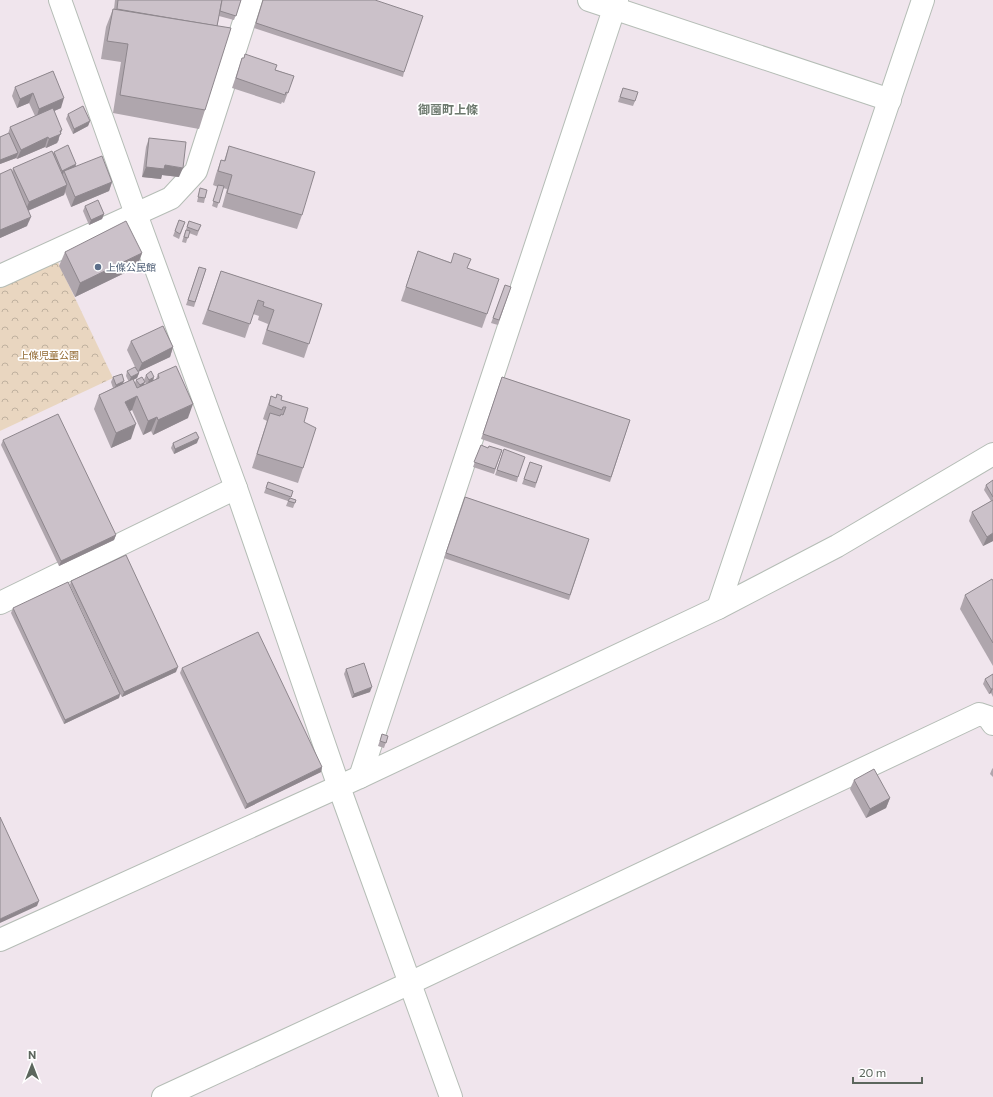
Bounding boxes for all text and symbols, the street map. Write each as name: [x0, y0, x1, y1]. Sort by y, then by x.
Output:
district label: 御薗町上條: [418, 102, 478, 116]
place label: 上條公民館: [106, 261, 156, 273]
marker: 上條公民館: [93, 262, 103, 272]
park label: 上條児童公園: [19, 349, 79, 361]
north arrow: [12, 1045, 52, 1085]
text: N: [28, 1048, 36, 1061]
scale bar: [853, 1059, 922, 1085]
text: 20 m: [859, 1065, 886, 1079]

